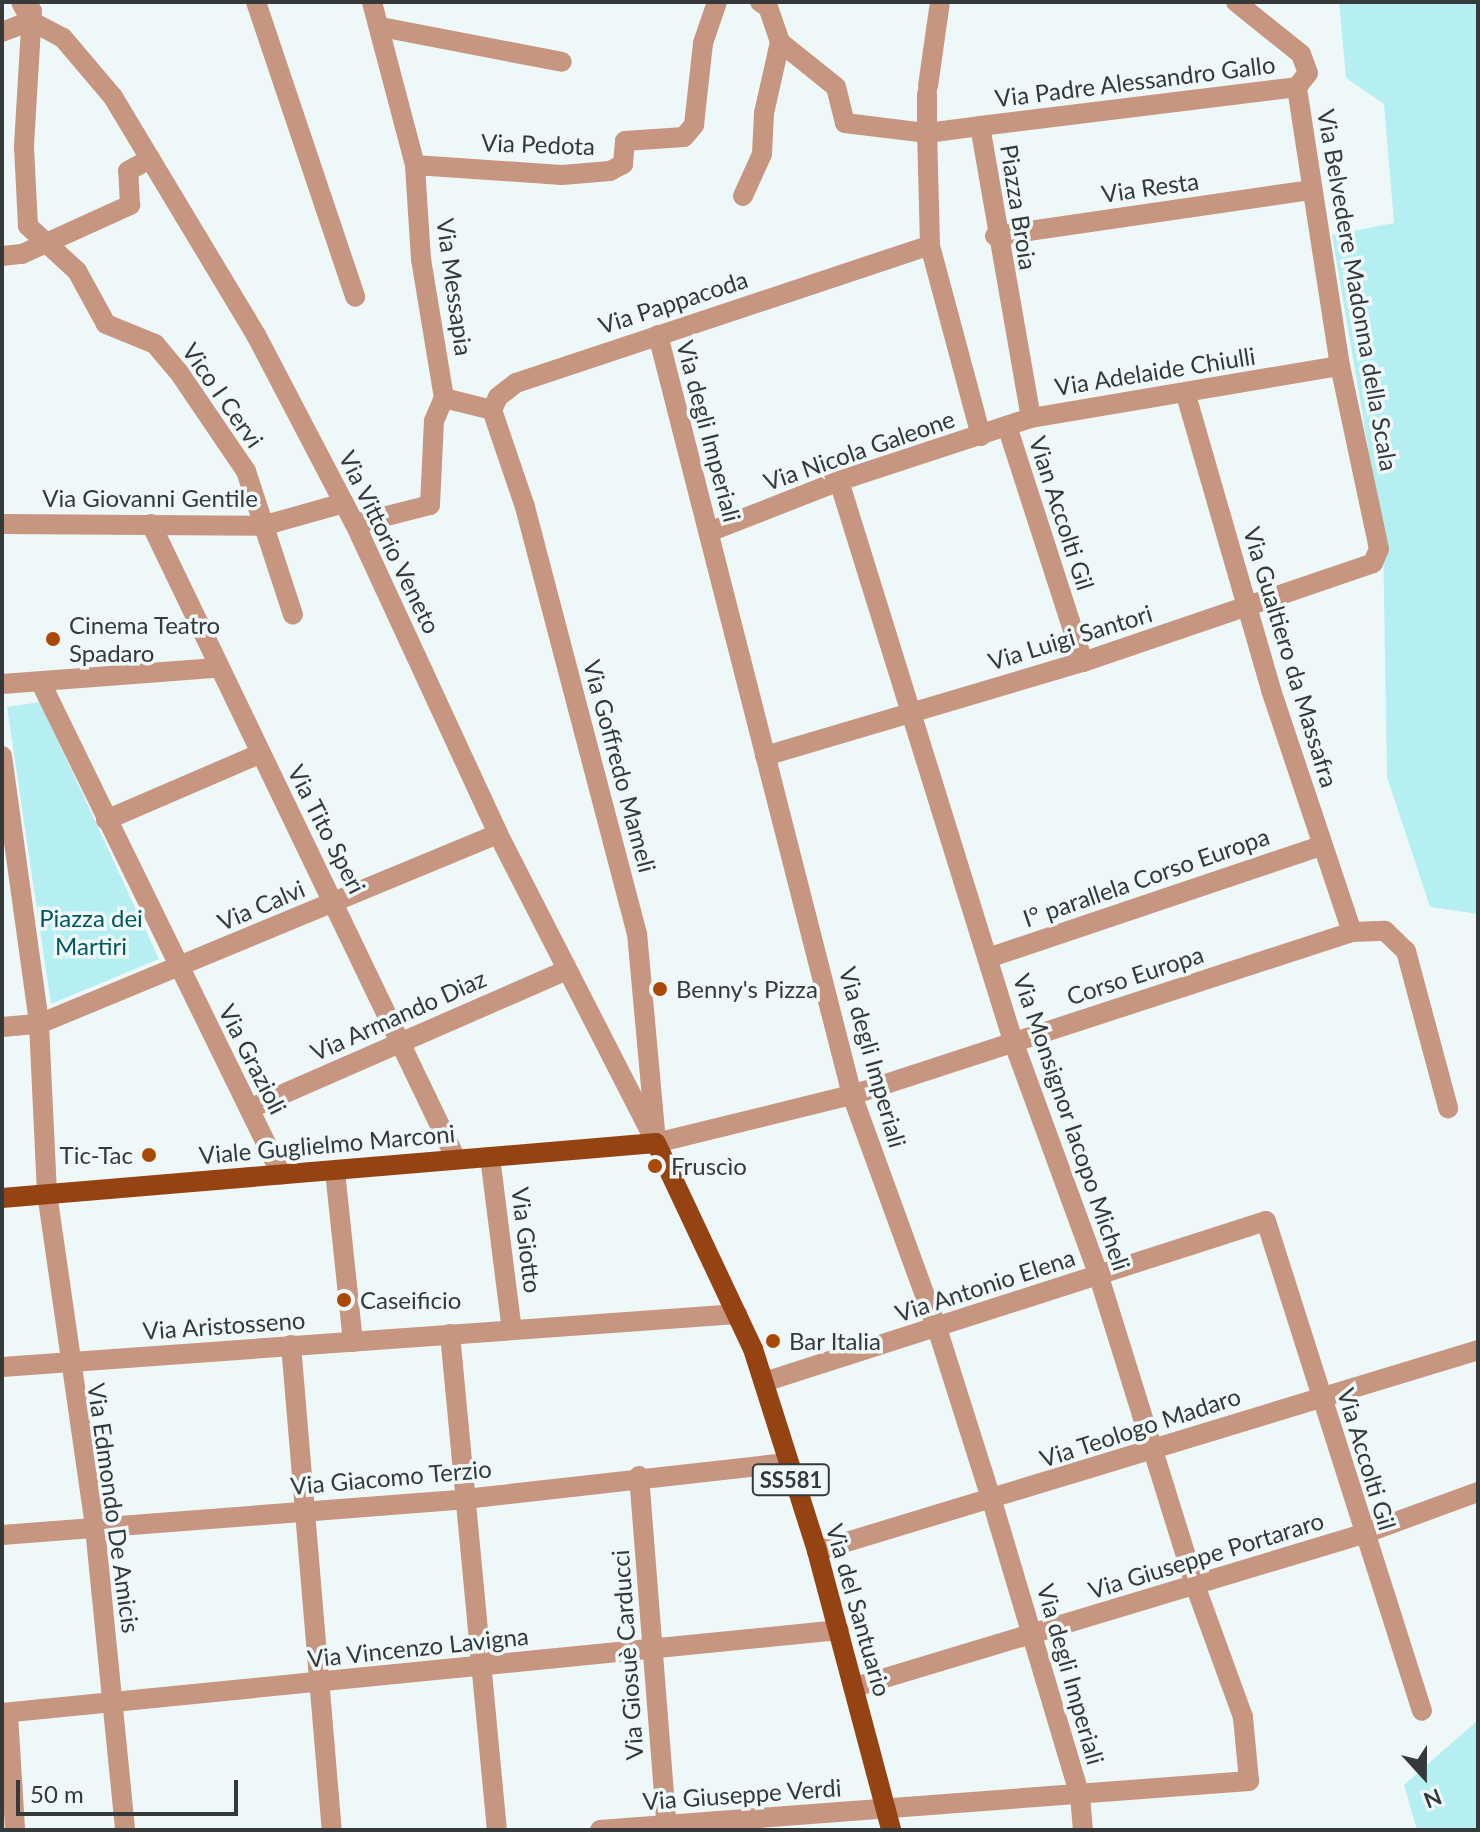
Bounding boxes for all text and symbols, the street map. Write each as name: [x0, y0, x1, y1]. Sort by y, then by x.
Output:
street label: Via Padre Alessandro Gallo: [993, 49, 1277, 113]
street label: Via Belvedere Madonna della Scala: [1312, 107, 1404, 473]
street label: Via Pedota: [481, 128, 595, 160]
street label: Piazza Broia: [995, 142, 1043, 272]
street label: Via Resta: [1100, 166, 1200, 208]
street label: Via Messapia: [431, 216, 479, 358]
street label: Via Pappacoda: [595, 264, 751, 340]
street label: Vico I Cervi: [176, 337, 270, 453]
street label: Via degli Imperiali: [671, 337, 747, 525]
street label: Via Adelaide Chiulli: [1052, 341, 1258, 401]
street label: Via Nicola Galeone: [760, 404, 958, 496]
street label: Vian Accolti Gil: [1023, 432, 1101, 594]
street label: Via Vittorio Veneto: [333, 445, 447, 639]
street label: Via Giovanni Gentile: [42, 484, 258, 512]
street label: Via Gualtiero da Massafra: [1238, 523, 1344, 791]
street label: Via Luigi Santori: [985, 598, 1155, 676]
place label: Cinema Teatro Spadaro: [69, 611, 221, 667]
marker: Cinema Teatro Spadaro: [44, 630, 62, 648]
street label: Via Goffredo Mameli: [578, 657, 662, 875]
street label: Via Tito Speri: [282, 759, 372, 899]
street label: I° parallela Corso Europa: [1019, 821, 1273, 933]
street label: Via Calvi: [213, 874, 309, 936]
park label: Piazza dei Martiri: [39, 904, 143, 960]
street label: Corso Europa: [1063, 939, 1207, 1011]
street label: Via Armando Diaz: [305, 963, 491, 1067]
street label: Via degli Imperiali: [833, 963, 913, 1151]
street label: Via Monsignor Iacopo Micheli: [1007, 969, 1137, 1275]
place label: Benny's Pizza: [676, 975, 818, 1003]
marker: Benny's Pizza: [651, 980, 669, 998]
street label: Via Grazioli: [213, 999, 293, 1119]
street label: Viale Guglielmo Marconi: [198, 1118, 456, 1170]
place label: Tic-Tac: [60, 1141, 133, 1169]
marker: Tic-Tac: [140, 1146, 158, 1164]
place label: Fruscìo: [671, 1152, 747, 1180]
marker: Fruscìo: [646, 1157, 664, 1175]
street label: Via Giotto: [506, 1185, 548, 1295]
street label: Via Antonio Elena: [891, 1242, 1079, 1328]
place label: Caseificio: [360, 1286, 461, 1314]
marker: Caseificio: [335, 1291, 353, 1309]
street label: Via Aristosseno: [141, 1305, 307, 1345]
place label: Bar Italia: [789, 1327, 881, 1355]
marker: Bar Italia: [764, 1332, 782, 1350]
street label: Via Edmondo De Amicis: [82, 1381, 146, 1635]
street label: Via Teologo Madaro: [1036, 1381, 1244, 1473]
street label: Via Accolti Gil: [1332, 1384, 1402, 1534]
street label: Via Giacomo Terzio: [289, 1454, 493, 1500]
road number: SS581: [751, 1462, 831, 1498]
street label: Via Giuseppe Portararo: [1085, 1505, 1327, 1605]
street label: Via del Santuario: [821, 1520, 897, 1700]
street label: Via Giosuè Carducci: [605, 1549, 649, 1761]
street label: Via degli Imperiali: [1031, 1580, 1111, 1768]
street label: Via Vincenzo Lavigna: [306, 1621, 530, 1673]
north arrow: [1384, 1736, 1464, 1816]
scale bar: [20, 1764, 242, 1814]
street label: Via Giuseppe Verdi: [641, 1773, 843, 1815]
text: 50 m: [30, 1779, 84, 1808]
text: N: [1420, 1783, 1446, 1815]

